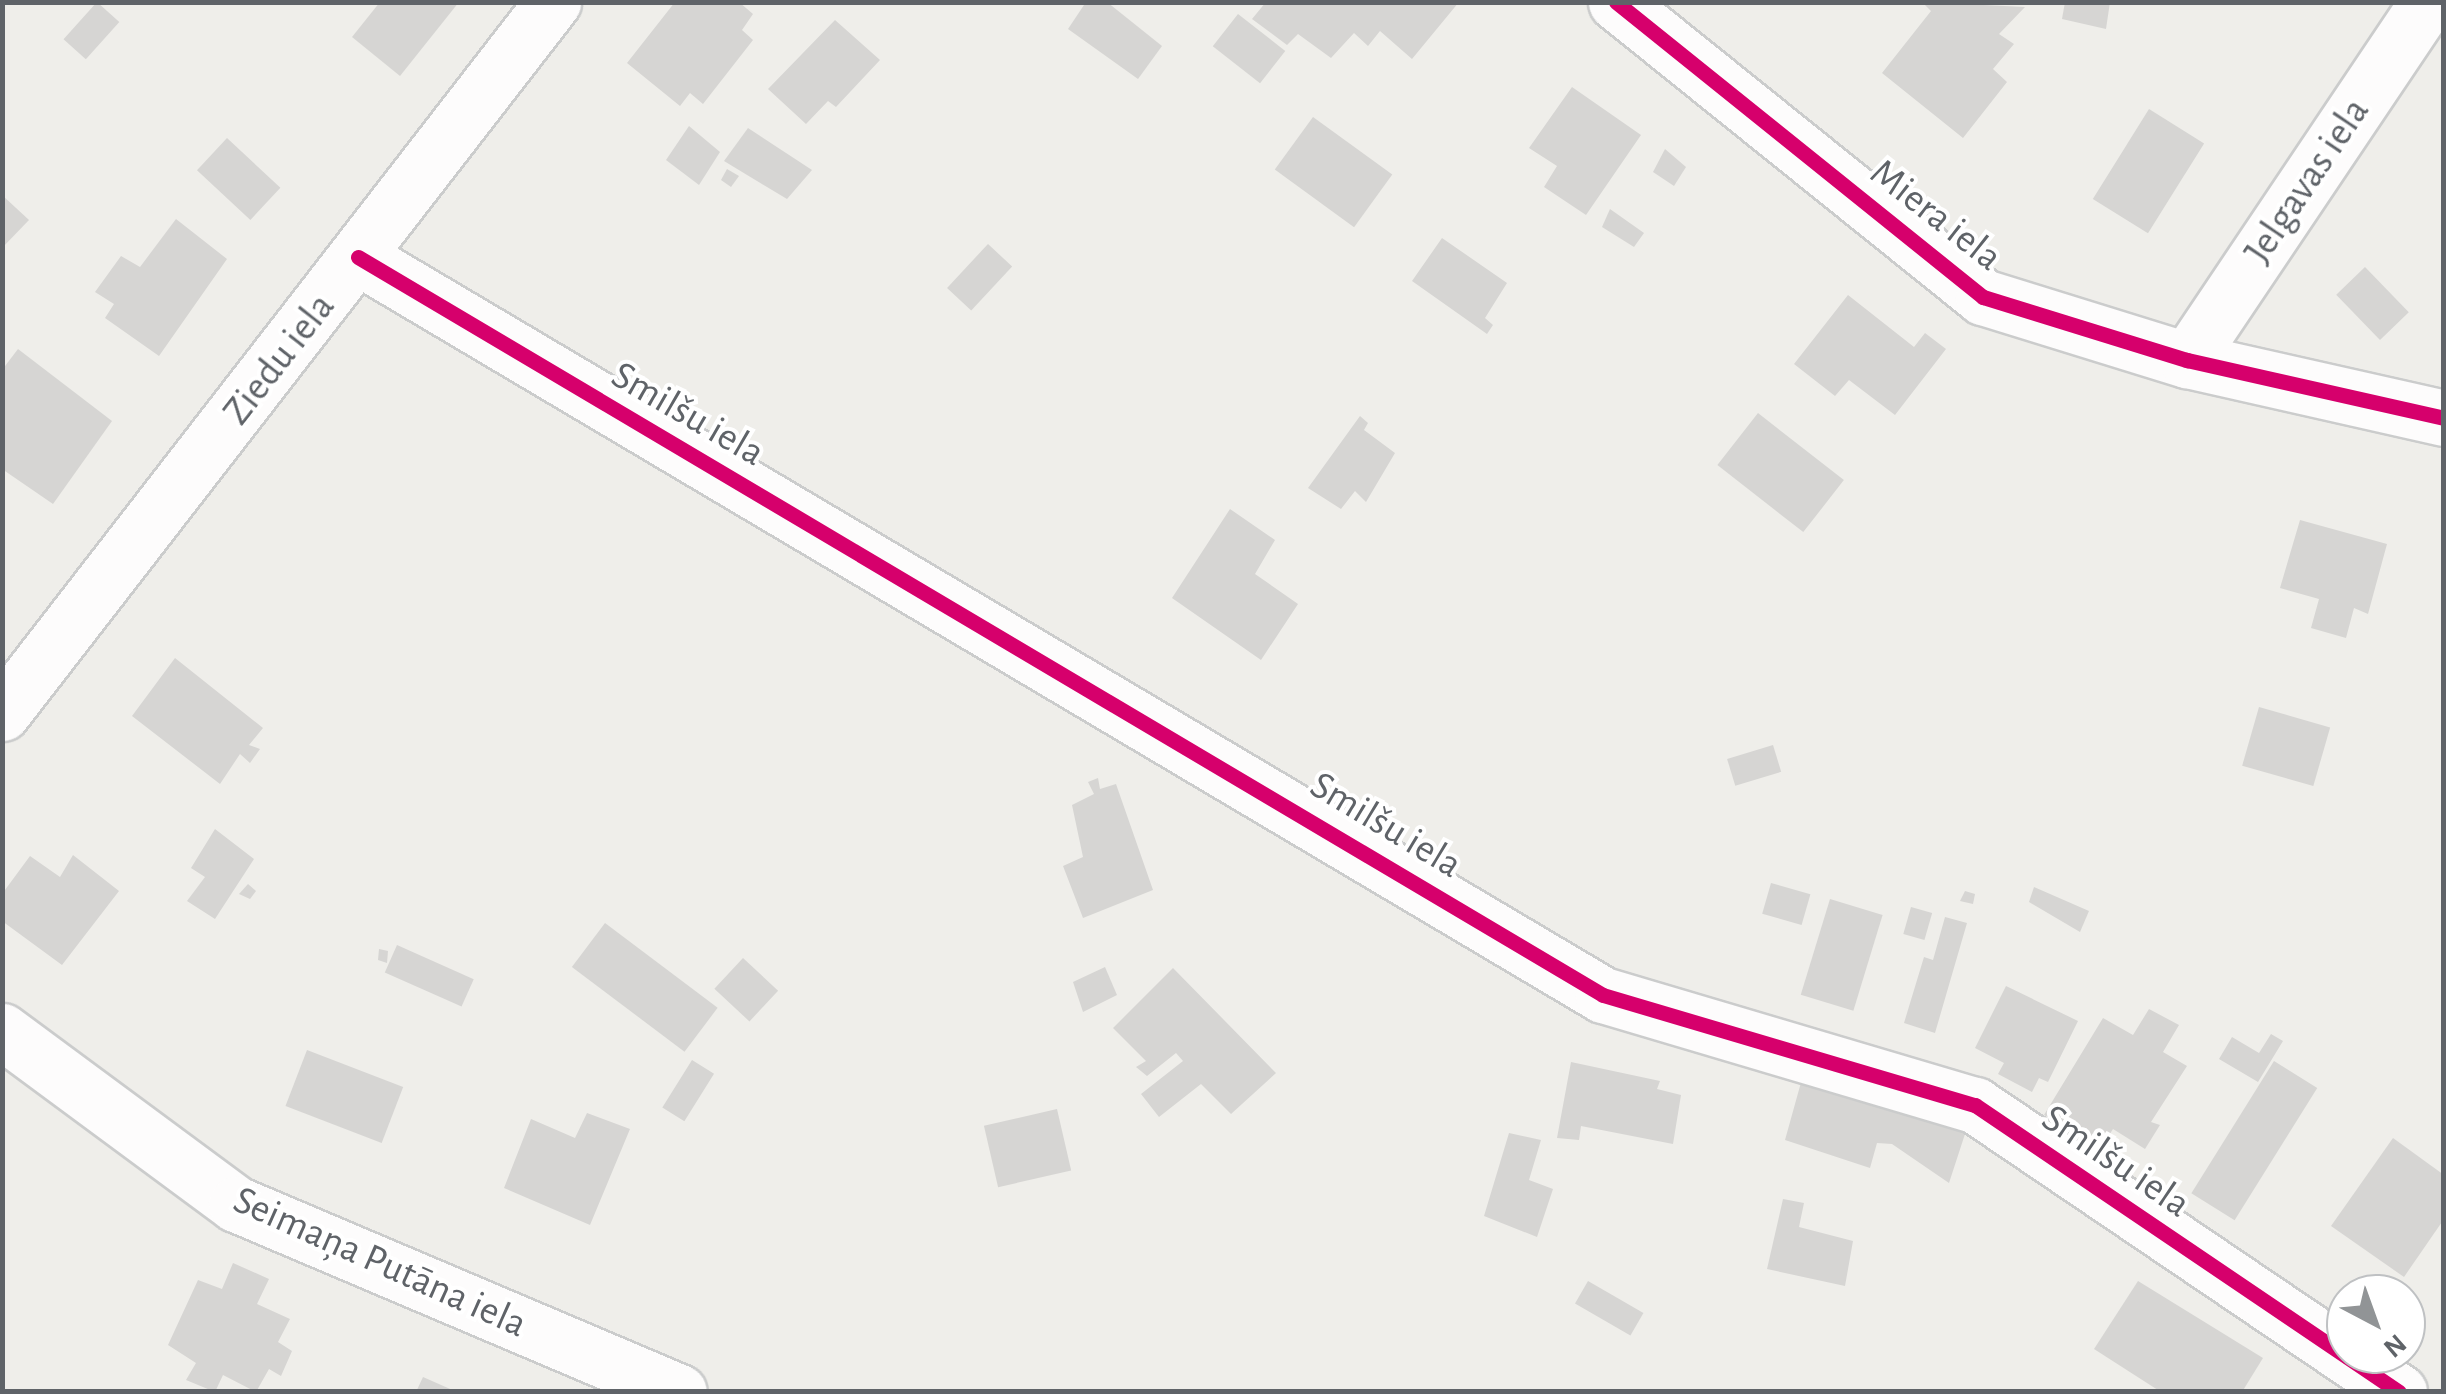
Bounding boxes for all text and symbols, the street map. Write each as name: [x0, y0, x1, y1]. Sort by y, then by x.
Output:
street label: Jelgavas iela: [2234, 89, 2380, 273]
street label: Miera iela: [1861, 149, 2011, 281]
street label: Ziedu iela: [213, 284, 345, 434]
street label: Smilšu iela: [603, 351, 773, 477]
street label: Smilšu iela: [1301, 761, 1471, 889]
street label: Smilšu iela: [2033, 1094, 2199, 1228]
street label: Seimaņa Putāna iela: [226, 1176, 534, 1348]
north arrow: [2326, 1274, 2426, 1374]
text: N: [2378, 1328, 2411, 1362]

